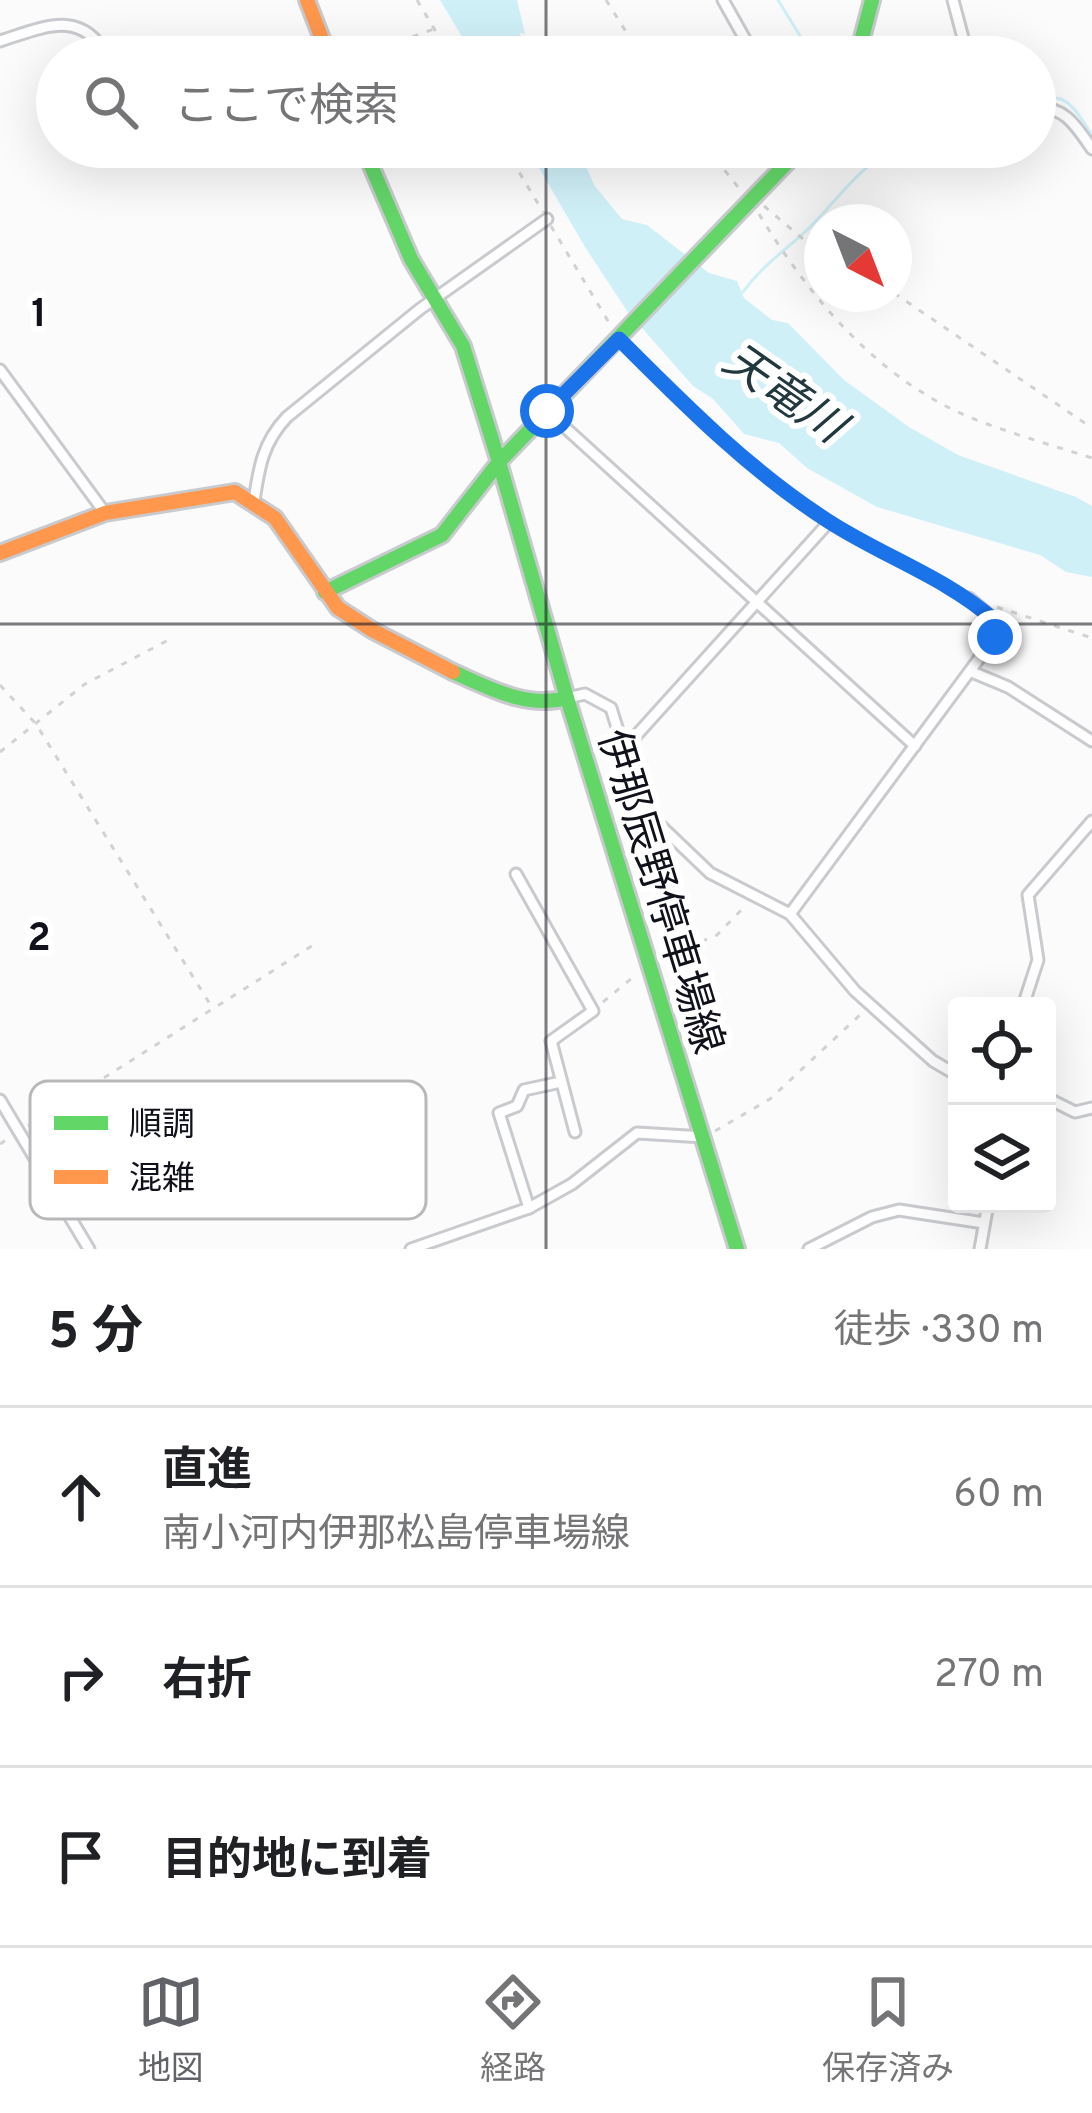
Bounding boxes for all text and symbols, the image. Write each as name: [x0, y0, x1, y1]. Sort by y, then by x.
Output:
search box: [36, 36, 1056, 168]
icon: search: [78, 69, 144, 135]
text: ここで検索: [174, 80, 399, 137]
north arrow: [804, 204, 912, 312]
text: 1: [31, 292, 47, 341]
water label: 天竜川: [711, 334, 857, 460]
route start: [520, 384, 574, 438]
route end: [968, 610, 1022, 664]
street label: 伊那辰野停車場線: [583, 724, 732, 1061]
text: 2: [27, 916, 51, 965]
map controls: [948, 997, 1056, 1213]
button: locate: [948, 997, 1056, 1105]
legend: [30, 1081, 426, 1219]
button: layers: [948, 1105, 1056, 1213]
text: 順調: [129, 1106, 195, 1148]
text: 混雑: [129, 1160, 195, 1202]
text: 5 分: [48, 1302, 143, 1367]
text: 徒歩 · 330 m: [834, 1308, 1044, 1357]
text: 直進: [162, 1444, 252, 1501]
icon: ahead: [48, 1464, 114, 1530]
text: 60 m: [953, 1472, 1044, 1521]
text: 南小河内伊那松島停車場線: [162, 1512, 630, 1561]
icon: right: [48, 1644, 114, 1710]
text: 270 m: [934, 1652, 1044, 1701]
text: 右折: [162, 1654, 252, 1711]
icon: arrive: [48, 1824, 114, 1890]
text: 目的地に到着: [162, 1834, 432, 1891]
tab: 地図: [138, 1969, 204, 2092]
tab: 経路: [480, 1969, 546, 2092]
tab: 保存済み: [822, 1969, 954, 2092]

